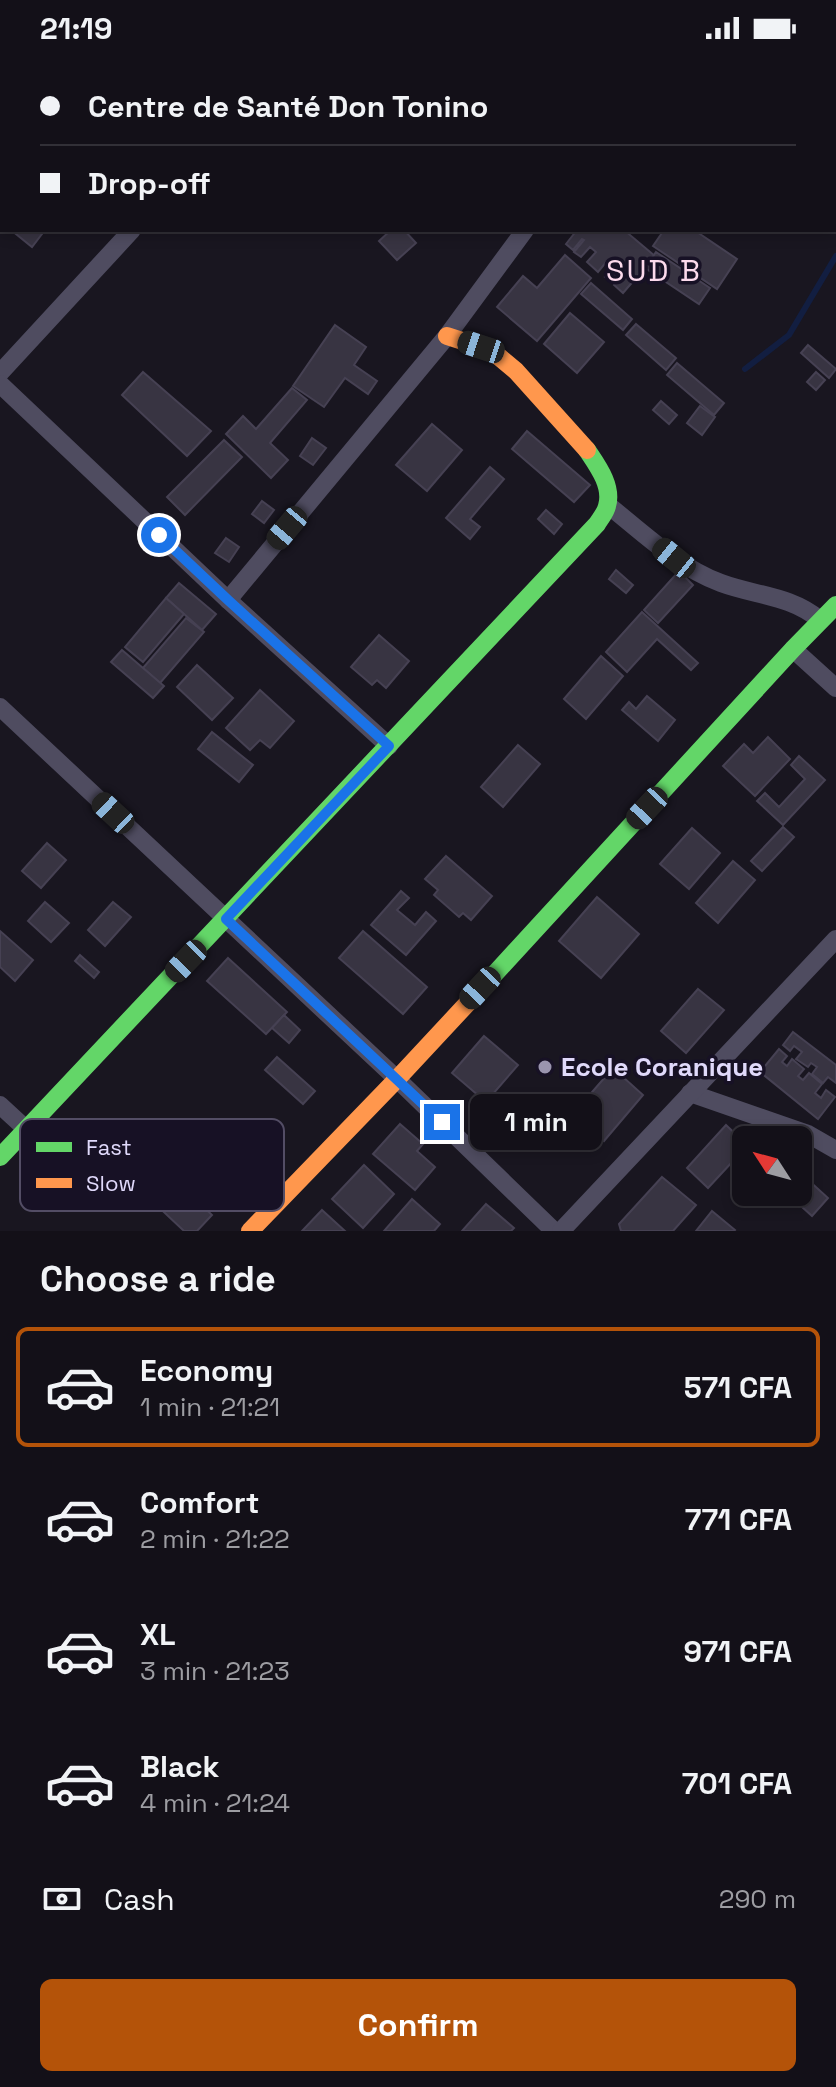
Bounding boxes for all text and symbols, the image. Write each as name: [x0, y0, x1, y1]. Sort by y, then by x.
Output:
text: 21:19: [40, 9, 112, 48]
text: Centre de Santé Don Tonino: [88, 87, 488, 126]
text: Drop-off: [88, 164, 211, 203]
district label: SUD B: [606, 251, 702, 290]
car: [454, 328, 508, 366]
car: [262, 502, 312, 554]
route start: [141, 517, 177, 553]
car: [648, 534, 700, 582]
car: [622, 782, 672, 834]
car: [87, 788, 139, 838]
car: [161, 935, 211, 987]
car: [455, 962, 505, 1014]
place label: Ecole Coranique: [561, 1050, 763, 1084]
marker: Ecole Coranique: [536, 1058, 554, 1076]
callout: 1 min: [470, 1094, 602, 1150]
route end: [424, 1104, 460, 1140]
text: 1 min: [504, 1105, 568, 1139]
legend: [20, 1119, 284, 1211]
north arrow: [732, 1126, 812, 1206]
map controls: [732, 1126, 812, 1206]
text: Fast: [86, 1133, 132, 1161]
text: Slow: [86, 1169, 136, 1197]
text: Choose a ride: [40, 1256, 276, 1302]
icon: car: [44, 1351, 116, 1423]
text: Economy: [140, 1351, 273, 1390]
text: 571 CFA: [684, 1368, 792, 1407]
text: 1 min · 21:21: [140, 1390, 280, 1424]
icon: car: [44, 1483, 116, 1555]
text: Comfort: [140, 1483, 259, 1522]
text: 771 CFA: [685, 1500, 792, 1539]
text: 2 min · 21:22: [140, 1522, 290, 1556]
icon: car: [44, 1615, 116, 1687]
text: XL: [140, 1615, 176, 1654]
text: 971 CFA: [684, 1632, 792, 1671]
text: 3 min · 21:23: [140, 1654, 290, 1688]
icon: car: [44, 1747, 116, 1819]
text: Black: [140, 1747, 219, 1786]
text: 701 CFA: [682, 1764, 792, 1803]
text: 4 min · 21:24: [140, 1786, 290, 1820]
icon: cash: [40, 1877, 84, 1921]
text: Cash: [104, 1880, 175, 1919]
text: 290 m: [719, 1882, 796, 1916]
button: Confirm: [40, 1979, 796, 2071]

